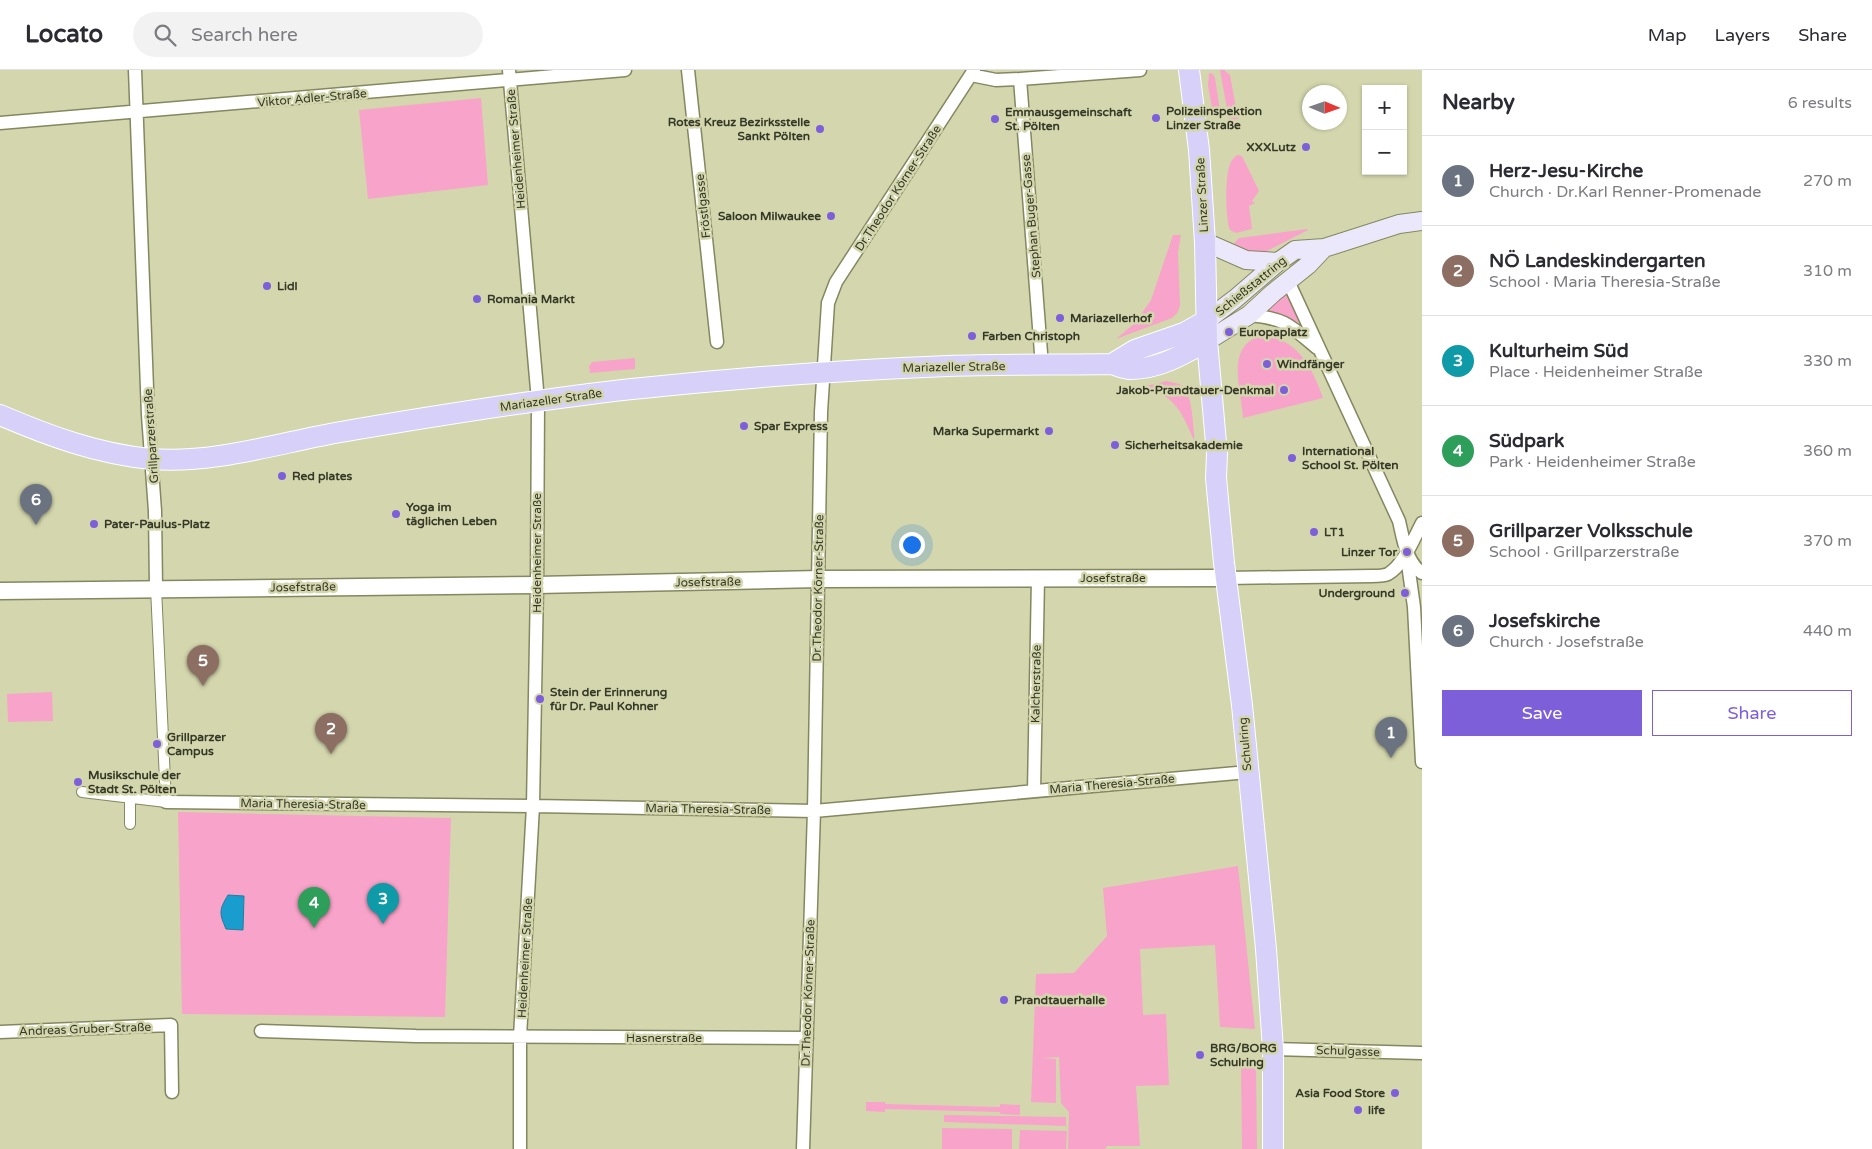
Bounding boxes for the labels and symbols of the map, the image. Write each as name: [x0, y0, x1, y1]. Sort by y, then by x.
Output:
north arrow: [1302, 85, 1347, 130]
street label: Viktor Adler-Straße: [257, 86, 368, 110]
street label: Heidenheimer Straße: [504, 88, 528, 209]
place label: Polizeiinspektion Linzer Straße: [1166, 104, 1262, 132]
place label: Emmausgemeinschaft St. Pölten: [1005, 105, 1132, 133]
marker: Polizeiinspektion Linzer Straße: [1150, 112, 1162, 124]
marker: Emmausgemeinschaft St. Pölten: [989, 113, 1001, 125]
place label: Rotes Kreuz Bezirksstelle Sankt Pölten: [668, 115, 810, 143]
street label: Dr.Theodor Körner-Straße: [852, 122, 944, 254]
marker: Rotes Kreuz Bezirksstelle Sankt Pölten: [814, 123, 826, 135]
place label: XXXLutz: [1246, 140, 1296, 154]
marker: XXXLutz: [1300, 141, 1312, 153]
street label: Stephan Buger-Gasse: [1019, 153, 1043, 278]
street label: Linzer Straße: [1193, 157, 1211, 233]
street label: Fröstlgasse: [693, 173, 713, 239]
place label: Saloon Milwaukee: [718, 209, 821, 223]
marker: Saloon Milwaukee: [825, 210, 837, 222]
street label: Schießstattring: [1213, 253, 1289, 319]
place label: Lidl: [277, 279, 297, 293]
marker: Lidl: [261, 280, 273, 292]
place label: Romania Markt: [487, 292, 575, 306]
marker: Romania Markt: [471, 293, 483, 305]
place label: Mariazellerhof: [1070, 311, 1152, 325]
marker: Mariazellerhof: [1054, 312, 1066, 324]
place label: Europaplatz: [1239, 325, 1308, 340]
marker: Europaplatz: [1223, 326, 1235, 338]
place label: Farben Christoph: [982, 329, 1080, 344]
marker: Farben Christoph: [966, 330, 978, 342]
place label: Windfänger: [1277, 357, 1345, 372]
marker: Windfänger: [1261, 358, 1273, 370]
street label: Mariazeller Straße: [902, 359, 1006, 375]
place label: Jakob-Prandtauer-Denkmal: [1115, 383, 1274, 397]
marker: Jakob-Prandtauer-Denkmal: [1278, 384, 1290, 396]
street label: Mariazeller Straße: [499, 386, 603, 414]
street label: Grillparzerstraße: [141, 388, 161, 484]
place label: Spar Express: [754, 419, 828, 434]
marker: Spar Express: [738, 420, 750, 432]
place label: Marka Supermarkt: [933, 424, 1039, 439]
marker: Marka Supermarkt: [1043, 425, 1055, 437]
place label: Sicherheitsakademie: [1125, 438, 1243, 452]
marker: Sicherheitsakademie: [1109, 439, 1121, 451]
place label: International School St. Pölten: [1302, 444, 1399, 472]
marker: International School St. Pölten: [1286, 452, 1298, 464]
place label: Red plates: [292, 469, 352, 484]
marker: Red plates: [276, 470, 288, 482]
pin: 6: [20, 484, 52, 525]
street label: Heidenheimer Straße: [530, 493, 544, 613]
place label: Yoga im täglichen Leben: [405, 500, 497, 529]
marker: Yoga im täglichen Leben: [390, 508, 402, 520]
street label: Dr.Theodor Körner-Straße: [810, 514, 826, 662]
place label: Pater-Paulus-Platz: [104, 517, 210, 531]
marker: Pater-Paulus-Platz: [88, 518, 100, 530]
place label: LT1: [1324, 525, 1345, 539]
marker: LT1: [1308, 526, 1320, 538]
your location: [899, 532, 925, 558]
place label: Linzer Tor: [1341, 545, 1397, 559]
marker: Linzer Tor: [1401, 546, 1413, 558]
street label: Josefstraße: [1080, 571, 1146, 585]
street label: Josefstraße: [675, 574, 741, 590]
street label: Josefstraße: [270, 579, 336, 595]
place label: Underground: [1319, 586, 1395, 601]
marker: Underground: [1399, 587, 1411, 599]
street label: Kalcherstraße: [1028, 644, 1044, 723]
pin: 5: [187, 645, 219, 686]
place label: Stein der Erinnerung für Dr. Paul Kohner: [549, 685, 667, 713]
marker: Stein der Erinnerung für Dr. Paul Kohner: [534, 693, 546, 705]
pin: 2: [315, 713, 347, 754]
street label: Schulring: [1236, 717, 1254, 771]
pin: 1: [1375, 717, 1407, 758]
place label: Grillparzer Campus: [167, 730, 226, 759]
marker: Grillparzer Campus: [151, 738, 163, 750]
place label: Musikschule der Stadt St. Pölten: [88, 768, 181, 796]
street label: Maria Theresia-Straße: [1049, 772, 1175, 796]
marker: Musikschule der Stadt St. Pölten: [72, 776, 84, 788]
street label: Maria Theresia-Straße: [240, 796, 366, 812]
street label: Maria Theresia-Straße: [645, 801, 771, 817]
pin: 3: [367, 883, 399, 924]
pin: 4: [298, 887, 330, 928]
street label: Heidenheimer Straße: [515, 897, 535, 1018]
street label: Dr.Theodor Körner-Straße: [798, 919, 818, 1067]
place label: Prandtauerhalle: [1014, 993, 1105, 1007]
marker: Prandtauerhalle: [998, 994, 1010, 1006]
street label: Andreas Gruber-Straße: [19, 1020, 152, 1038]
street label: Hasnerstraße: [626, 1031, 702, 1045]
place label: BRG/BORG Schulring: [1210, 1041, 1277, 1070]
street label: Schulgasse: [1316, 1043, 1380, 1059]
marker: BRG/BORG Schulring: [1194, 1049, 1206, 1061]
place label: Asia Food Store: [1295, 1086, 1385, 1100]
marker: Asia Food Store: [1389, 1087, 1401, 1099]
place label: life: [1368, 1103, 1385, 1117]
marker: life: [1352, 1104, 1364, 1116]

